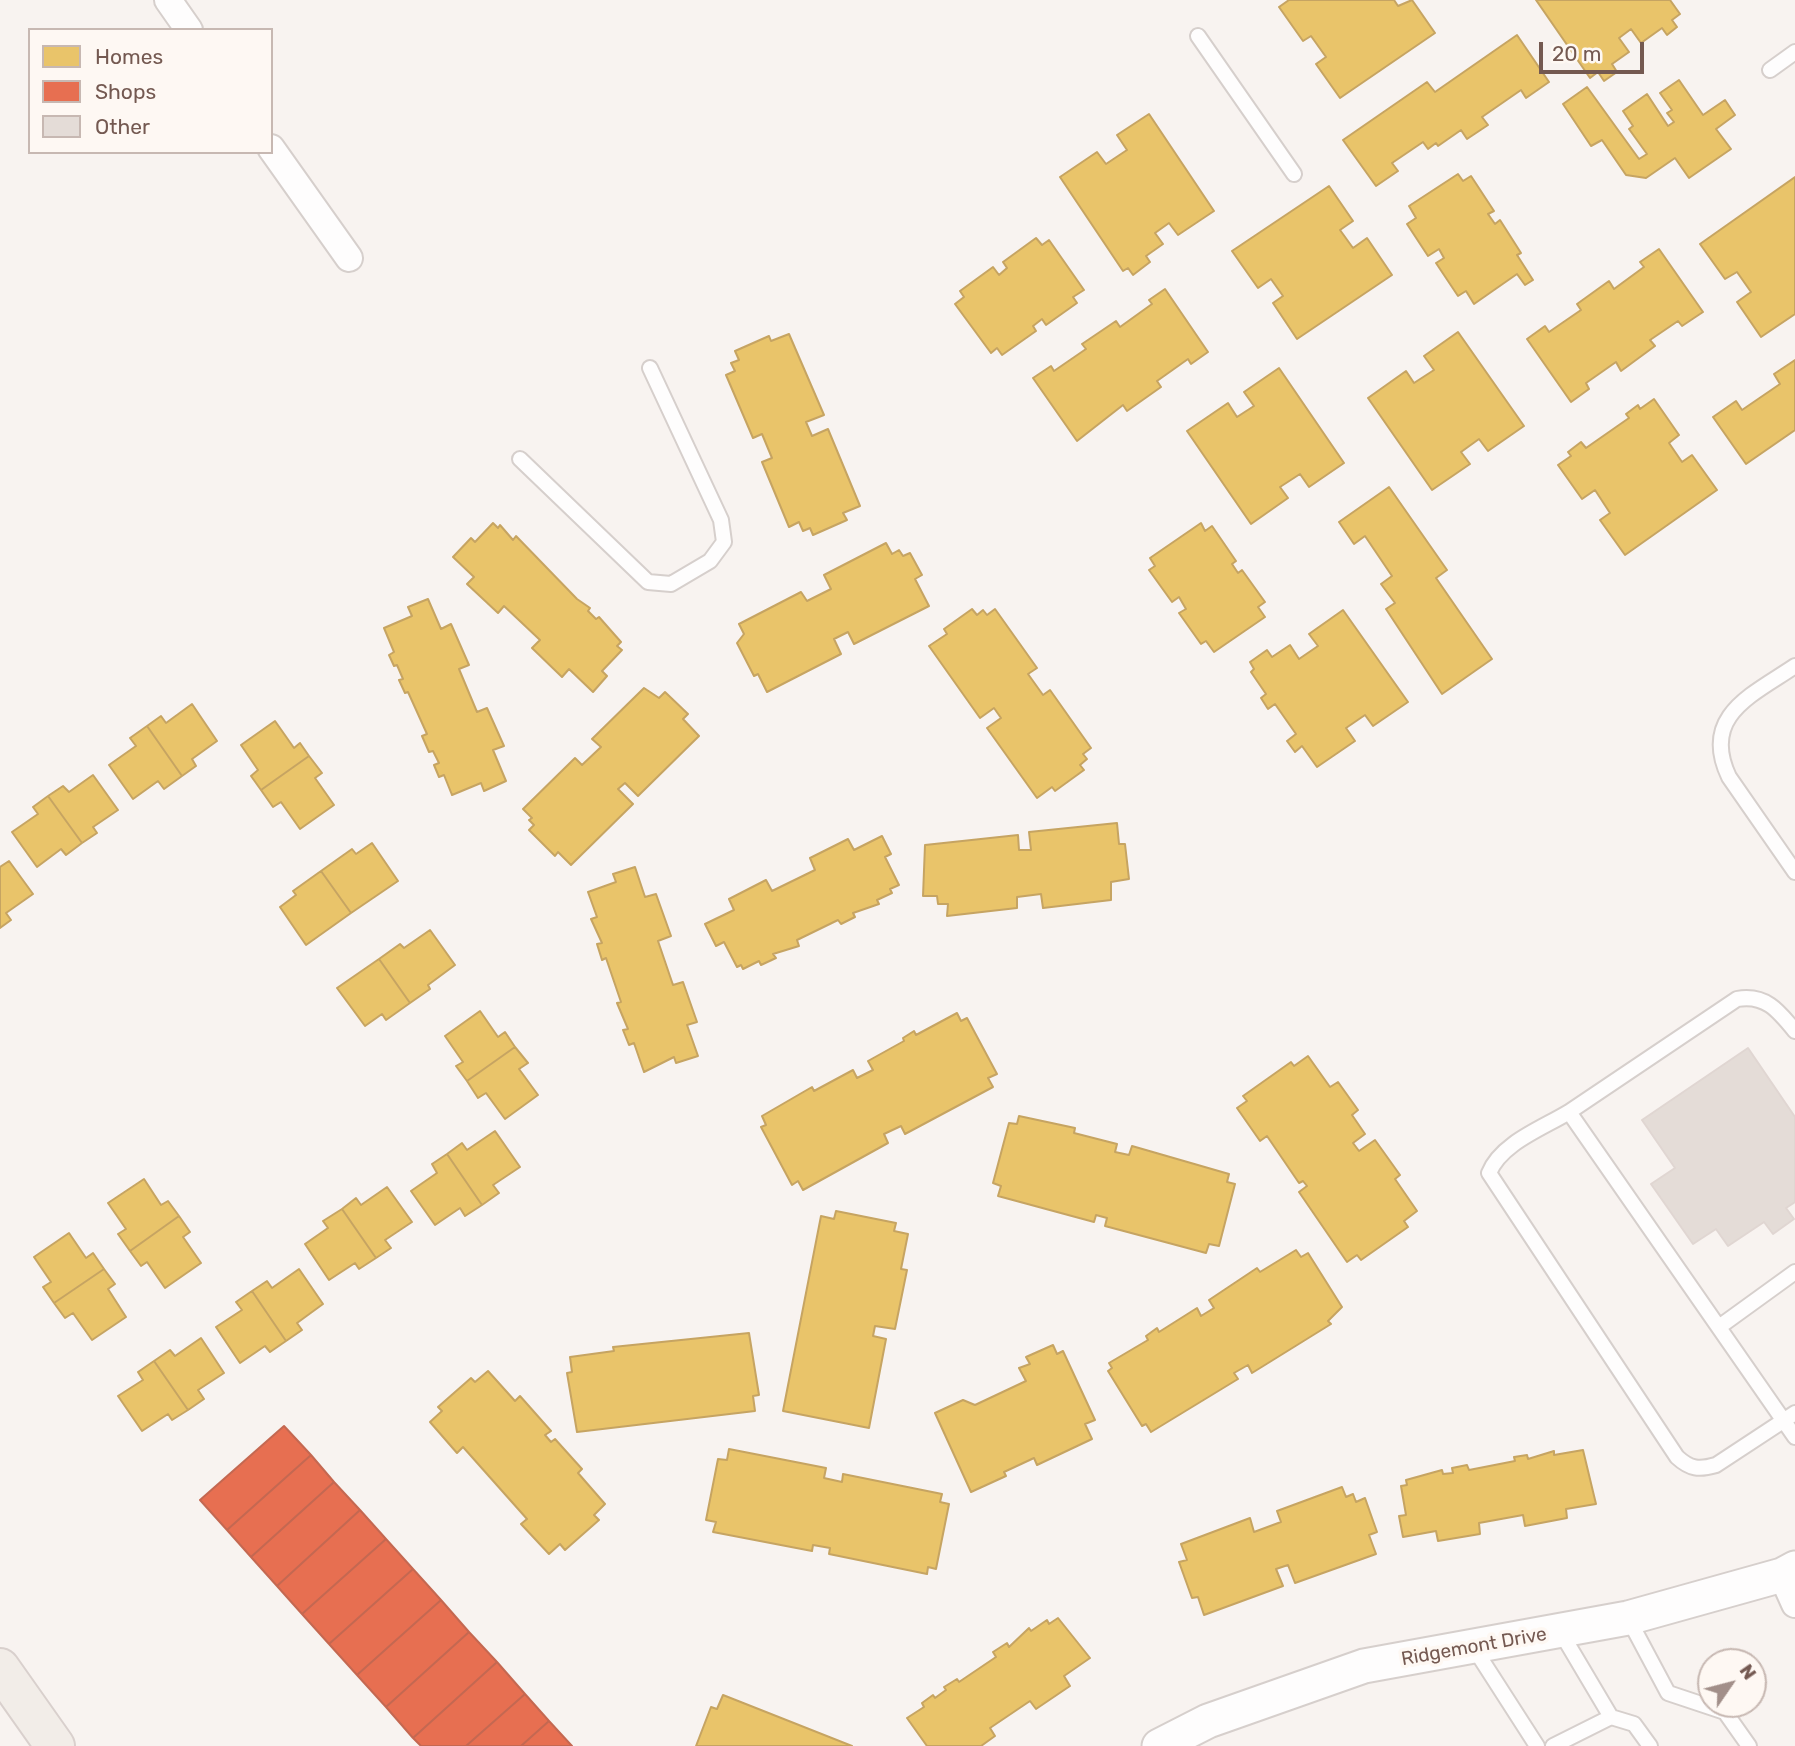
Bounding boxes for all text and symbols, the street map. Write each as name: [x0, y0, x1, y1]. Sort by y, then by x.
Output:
legend: [28, 28, 273, 154]
scale bar: [1543, 28, 1648, 72]
text: 20 m: [1552, 41, 1601, 66]
text: Homes: [95, 44, 163, 69]
text: Shops: [95, 79, 156, 104]
text: Other: [95, 114, 150, 139]
street label: Ridgemont Drive: [1399, 1623, 1549, 1671]
north arrow: [1697, 1648, 1767, 1718]
text: N: [1735, 1660, 1761, 1684]

